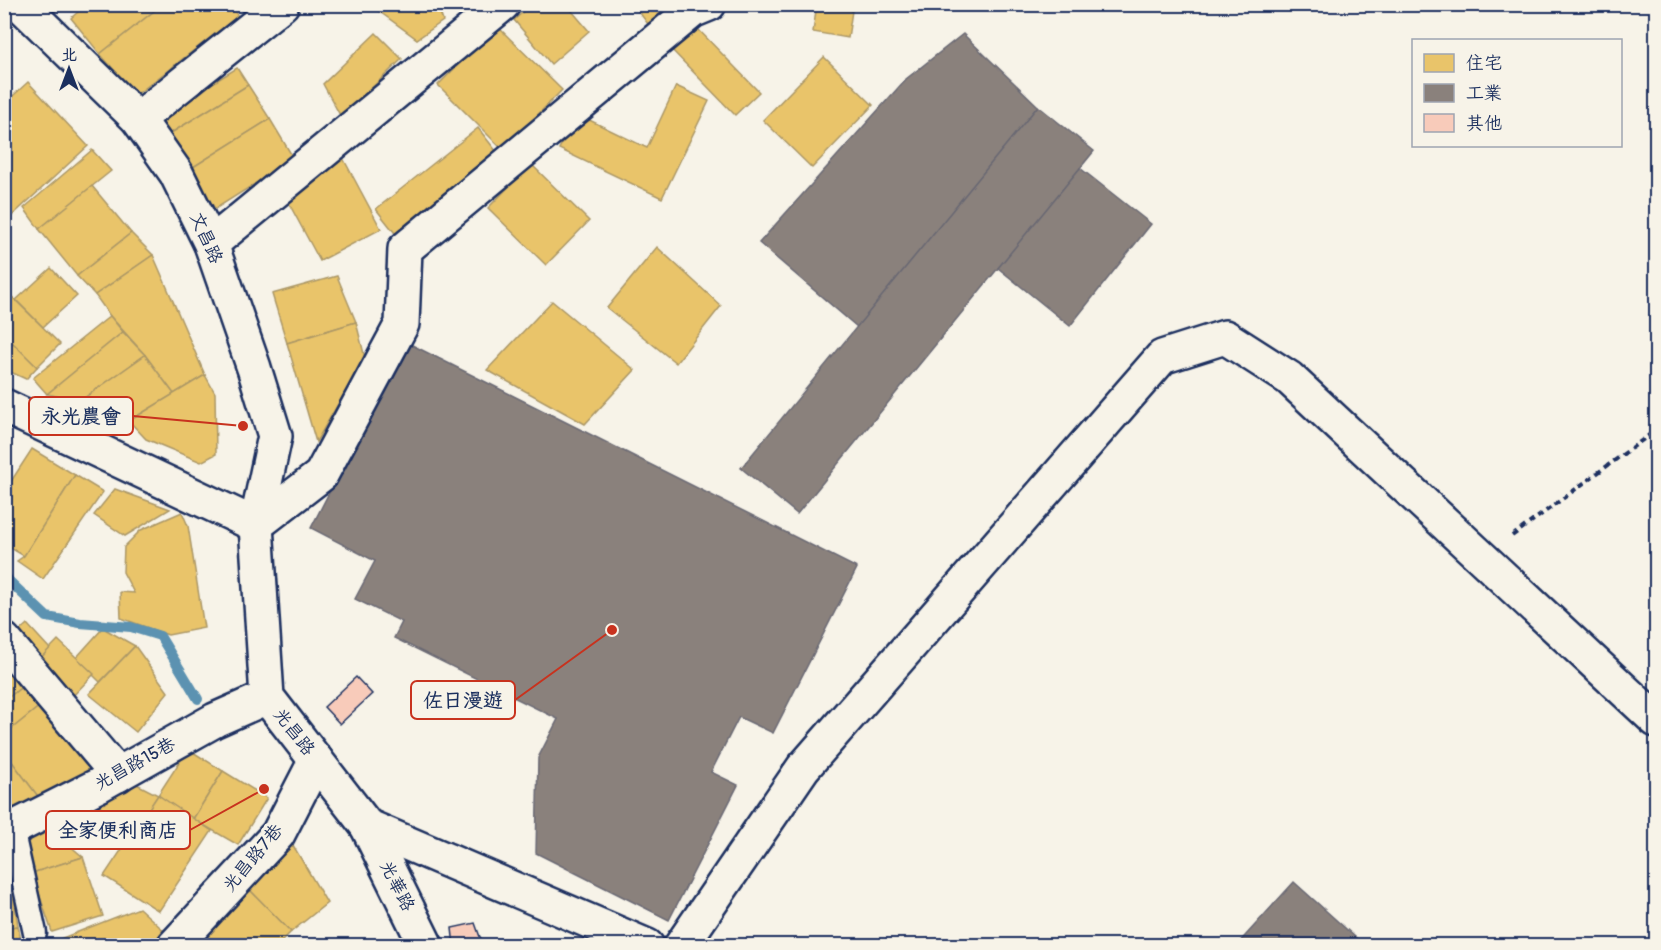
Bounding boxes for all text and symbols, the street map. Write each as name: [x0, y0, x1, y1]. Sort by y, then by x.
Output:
north arrow: [39, 39, 99, 99]
legend: [1412, 39, 1622, 147]
text: 北: [61, 45, 77, 65]
text: 住宅: [1466, 52, 1502, 75]
text: 工業: [1466, 82, 1502, 105]
text: 其他: [1466, 112, 1502, 135]
street label: 文昌路: [185, 209, 227, 267]
callout: 永光農會: [29, 397, 133, 435]
text: 永光農會: [41, 404, 121, 429]
callout: 佐日漫遊: [411, 681, 515, 719]
text: 佐日漫遊: [423, 688, 503, 713]
street label: 光昌路: [268, 704, 320, 760]
street label: 光昌路15巷: [91, 732, 179, 796]
callout: 全家便利商店: [46, 811, 190, 849]
text: 全家便利商店: [58, 818, 178, 843]
street label: 光昌路7巷: [218, 819, 288, 897]
street label: 光華路: [374, 857, 420, 915]

